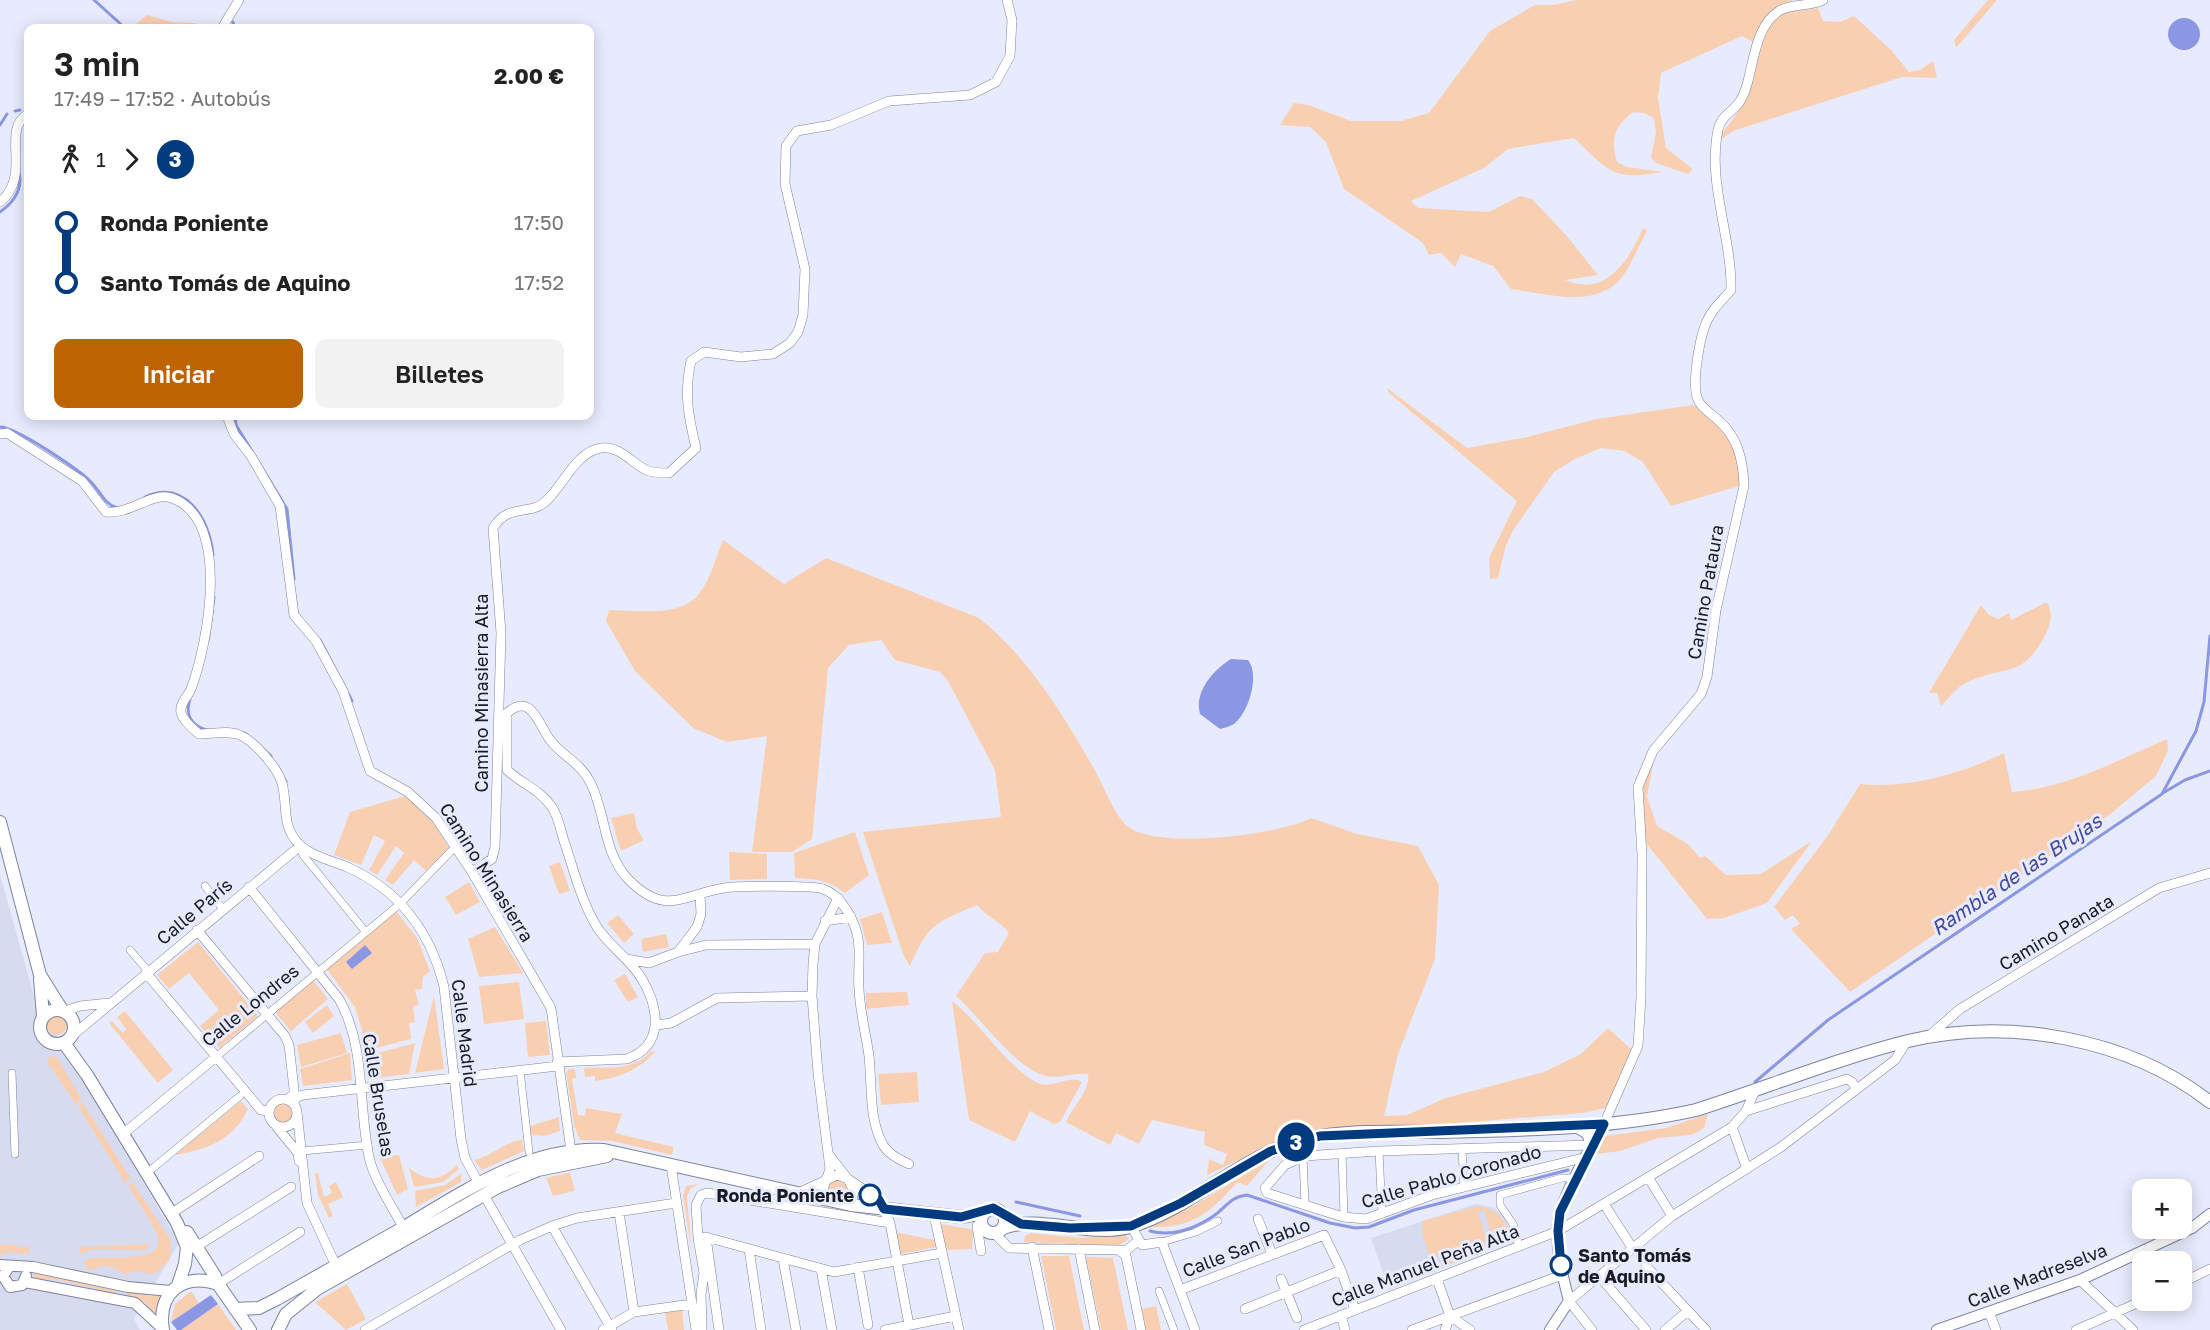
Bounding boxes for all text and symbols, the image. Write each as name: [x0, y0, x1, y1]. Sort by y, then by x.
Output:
text: 3 min: [54, 44, 140, 83]
text: 2.00 €: [494, 62, 564, 89]
text: 17:49 – 17:52 · Autobús: [54, 86, 271, 110]
icon: walk: [54, 143, 87, 176]
icon: forward: [115, 143, 148, 176]
text: 3: [169, 146, 182, 172]
text: 1: [96, 147, 106, 171]
text: Ronda Poniente: [100, 209, 268, 236]
text: 17:50: [514, 210, 564, 234]
text: Santo Tomás de Aquino: [100, 269, 350, 296]
text: 17:52: [515, 270, 564, 294]
button: Iniciar: [54, 339, 303, 408]
button: Billetes: [315, 339, 564, 408]
street label: Camino Pataura: [1682, 523, 1728, 661]
street label: Camino Minasierra Alta: [470, 594, 492, 792]
street label: Camino Minasierra: [435, 798, 539, 946]
water label: Rambla de las Brujas: [1926, 807, 2107, 941]
street label: Calle París: [152, 873, 236, 949]
street label: Camino Panata: [1995, 889, 2117, 975]
street label: Calle Londres: [197, 959, 303, 1051]
street label: Calle Madrid: [447, 978, 483, 1088]
street label: Calle Bruselas: [358, 1032, 400, 1158]
line badge: 3: [1276, 1122, 1316, 1162]
text: 3: [1290, 1129, 1302, 1155]
street label: Calle Pablo Coronado: [1358, 1140, 1544, 1212]
map controls: [2132, 1179, 2192, 1311]
button: +: [2132, 1179, 2192, 1239]
place label: Ronda Poniente: [716, 1184, 854, 1206]
marker: Ronda Poniente: [859, 1184, 881, 1206]
street label: Calle San Pablo: [1179, 1213, 1313, 1281]
street label: Calle Manuel Peña Alta: [1328, 1219, 1522, 1311]
street label: Calle Madreselva: [1964, 1238, 2110, 1312]
place label: Santo Tomás de Aquino: [1578, 1244, 1691, 1287]
button: −: [2132, 1251, 2192, 1311]
marker: Santo Tomás de Aquino: [1550, 1254, 1572, 1276]

